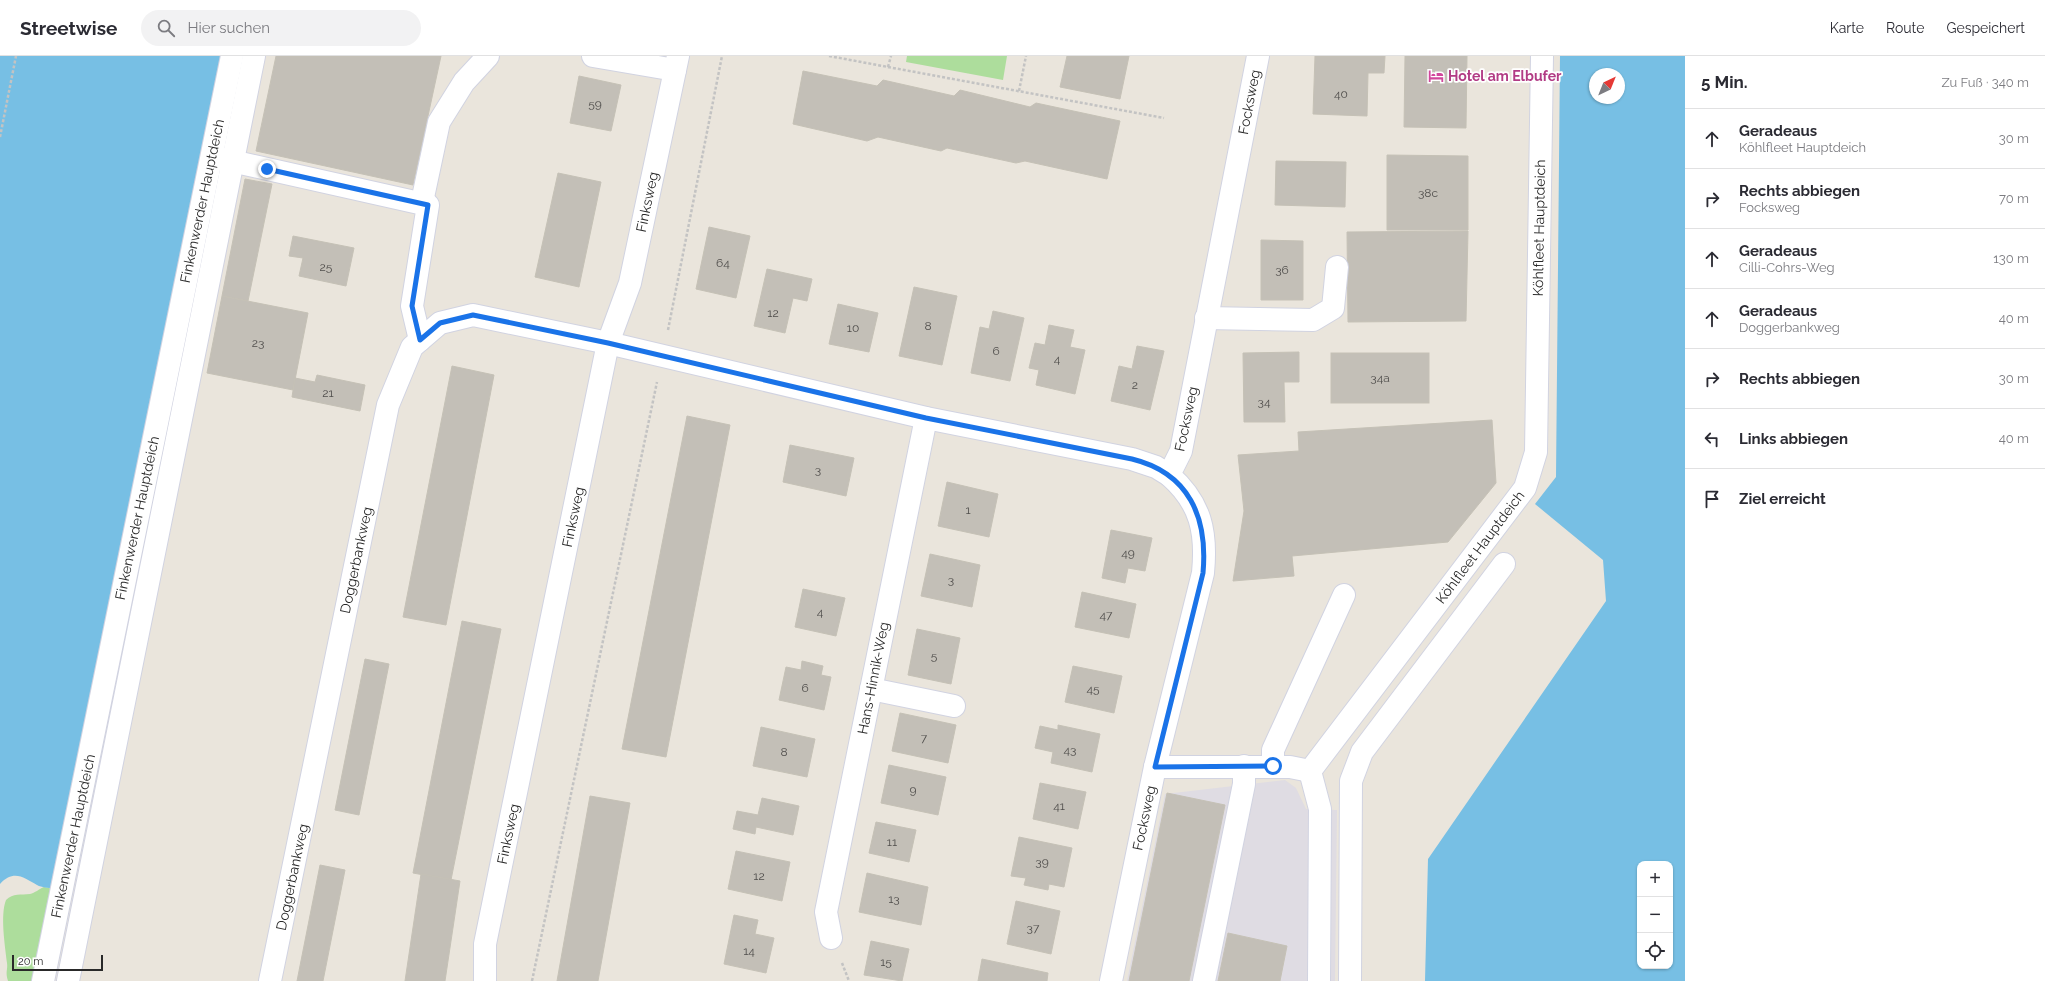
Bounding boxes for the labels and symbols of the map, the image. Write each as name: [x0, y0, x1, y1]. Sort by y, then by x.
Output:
hotel icon: Hotel am Elbufer: [1427, 67, 1445, 85]
street label: Focksweg: [1235, 68, 1263, 136]
place label: Hotel am Elbufer: [1448, 68, 1562, 84]
north arrow: [1589, 68, 1625, 104]
house number: 40: [1334, 87, 1348, 101]
house number: 59: [588, 97, 602, 111]
street label: Finkenwerder Hauptdeich: [177, 118, 227, 284]
street label: Köhlfleet Hauptdeich: [1530, 159, 1548, 297]
route end: [258, 160, 276, 178]
street label: Finksweg: [633, 170, 661, 234]
house number: 38c: [1418, 186, 1438, 200]
house number: 64: [716, 256, 730, 270]
house number: 25: [320, 260, 333, 274]
house number: 36: [1275, 263, 1289, 277]
house number: 12: [767, 306, 779, 320]
house number: 8: [924, 319, 932, 333]
house number: 10: [847, 321, 859, 335]
house number: 23: [252, 336, 264, 350]
house number: 6: [992, 344, 1000, 358]
house number: 4: [1054, 352, 1061, 366]
house number: 34a: [1370, 371, 1390, 385]
house number: 2: [1132, 378, 1138, 392]
street label: Focksweg: [1171, 385, 1201, 453]
house number: 21: [322, 386, 334, 400]
house number: 34: [1258, 395, 1271, 409]
street label: Finkenwerder Hauptdeich: [112, 435, 162, 601]
house number: 3: [815, 463, 821, 477]
street label: Finksweg: [559, 485, 587, 549]
street label: Köhlfleet Hauptdeich: [1432, 488, 1528, 606]
house number: 1: [965, 503, 971, 517]
street label: Doggerbankweg: [337, 505, 375, 615]
house number: 49: [1121, 546, 1135, 560]
house number: 3: [948, 573, 954, 587]
house number: 4: [817, 605, 824, 619]
house number: 47: [1100, 608, 1113, 622]
street label: Hans-Hinnik-Weg: [854, 620, 892, 736]
house number: 5: [931, 649, 938, 663]
house number: 6: [801, 681, 809, 695]
house number: 45: [1086, 682, 1100, 696]
house number: 7: [921, 731, 928, 745]
house number: 43: [1064, 743, 1076, 757]
house number: 8: [780, 745, 788, 759]
street label: Finkenwerder Hauptdeich: [48, 753, 98, 919]
route start: [1264, 757, 1282, 775]
house number: 9: [909, 783, 917, 797]
street label: Focksweg: [1129, 784, 1159, 852]
house number: 41: [1053, 799, 1065, 813]
street label: Finksweg: [494, 802, 522, 866]
street label: Doggerbankweg: [273, 822, 311, 932]
house number: 11: [887, 835, 897, 849]
house number: 39: [1035, 855, 1049, 869]
house number: 12: [753, 869, 765, 883]
house number: 13: [888, 892, 900, 906]
house number: 37: [1027, 921, 1040, 935]
house number: 14: [743, 944, 755, 958]
scale bar: [12, 953, 103, 972]
house number: 15: [880, 955, 892, 969]

